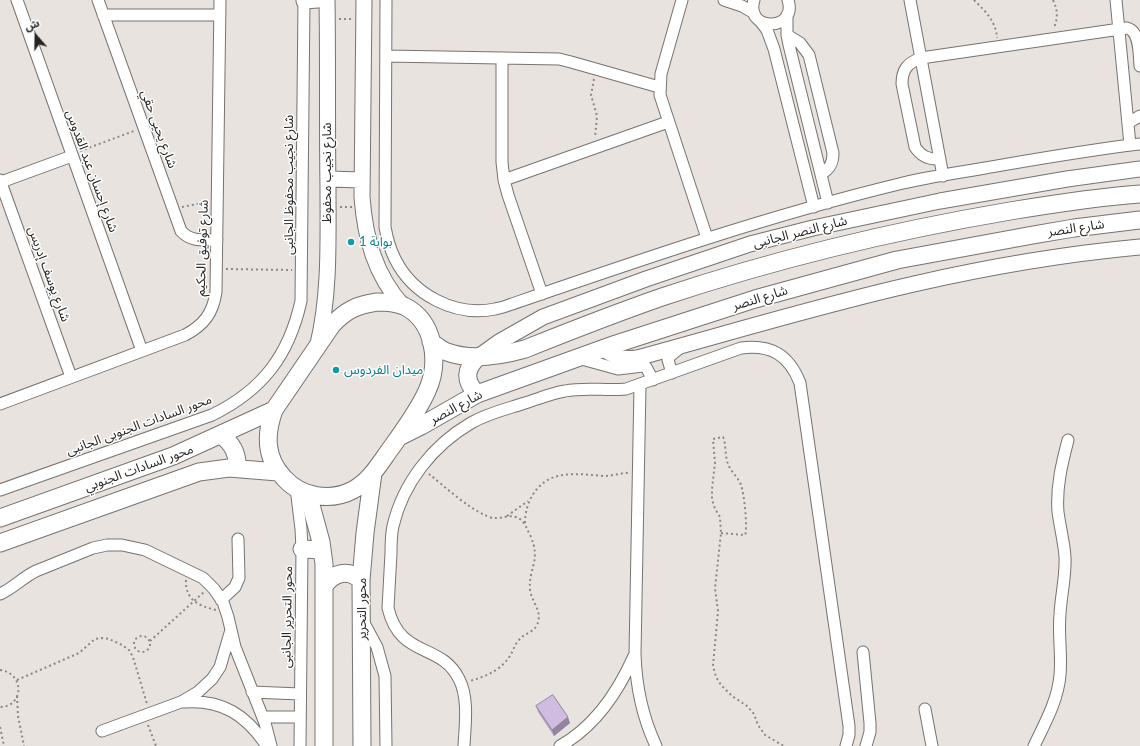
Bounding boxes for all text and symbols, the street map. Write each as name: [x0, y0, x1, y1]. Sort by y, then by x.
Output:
north arrow: [16, 16, 56, 56]
text: ش: [22, 16, 41, 33]
street label: شارع يحيى حقي: [138, 88, 180, 170]
street label: شارع إحسان عبد القدوس: [63, 108, 121, 234]
street label: شارع نجيب محفوظ الجانبى: [281, 115, 297, 255]
street label: شارع نجيب محفوظ: [319, 123, 335, 223]
street label: شارع توفيق الحكيم: [193, 199, 211, 297]
street label: شارع النصر الجانبى: [751, 213, 849, 251]
street label: شارع النصر: [1047, 216, 1105, 240]
street label: شارع يوسف إدريس: [24, 224, 74, 324]
place label: بوابة 1: [359, 234, 392, 250]
marker: بوابة 1: [346, 237, 356, 247]
street label: شارع النصر: [730, 282, 790, 314]
place label: ميدان الفردوس: [344, 362, 423, 378]
marker: ميدان الفردوس: [331, 365, 341, 375]
street label: شارع النصر: [427, 387, 485, 427]
street label: محور السادات الجنوبى الجانبى: [64, 391, 214, 459]
street label: محور السادات الجنوبي: [82, 441, 196, 495]
street label: محور التحرير الجانبى: [278, 566, 296, 668]
street label: محور التحرير: [354, 578, 370, 640]

